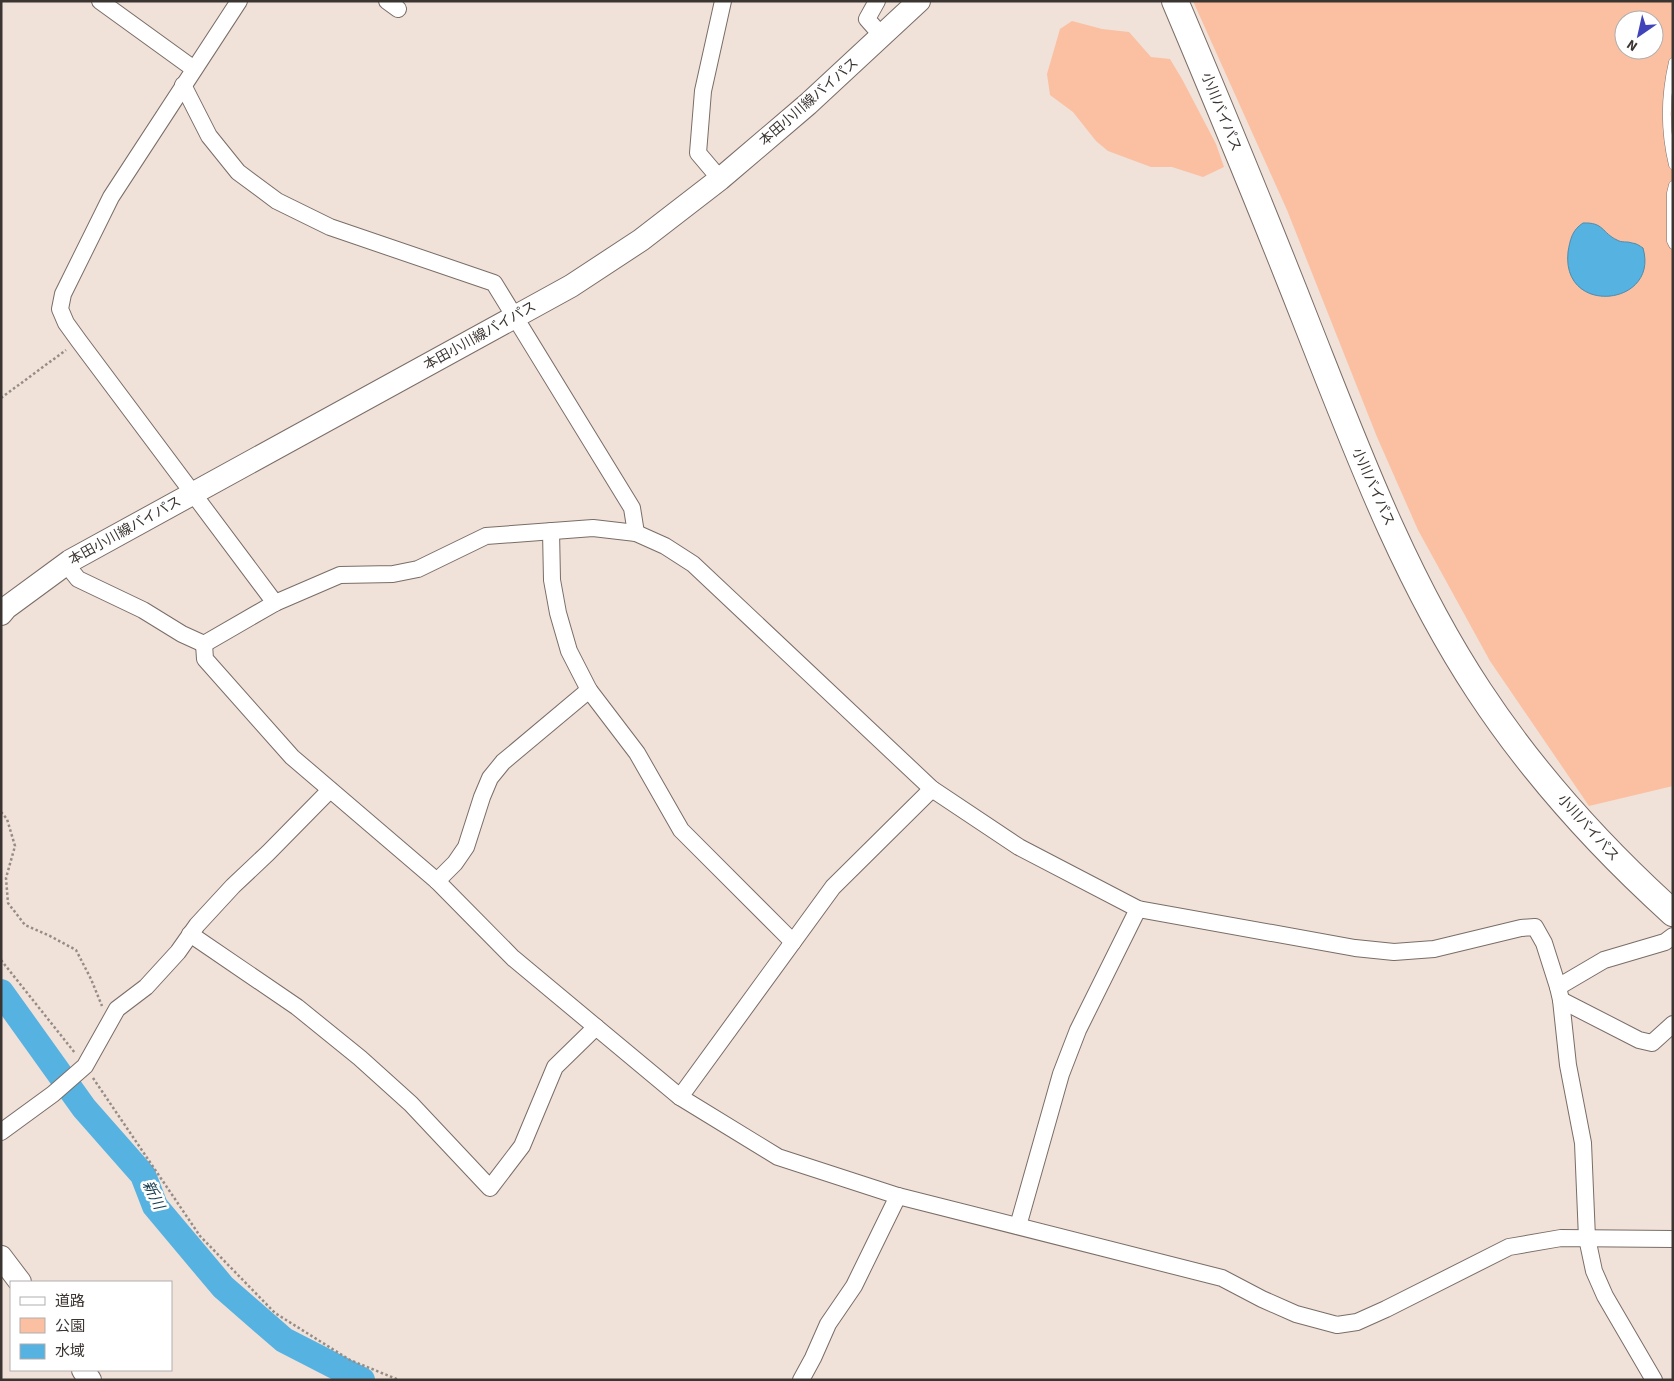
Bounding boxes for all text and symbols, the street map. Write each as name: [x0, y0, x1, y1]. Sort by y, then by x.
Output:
north arrow: [1614, 10, 1664, 60]
text: N: [1623, 34, 1642, 56]
street label: 本田小川線バイパス: [755, 53, 863, 151]
street label: 小川バイパス: [1196, 69, 1246, 155]
street label: 本田小川線バイパス: [420, 297, 540, 375]
street label: 小川バイパス: [1347, 445, 1399, 529]
street label: 本田小川線バイパス: [65, 492, 185, 570]
street label: 小川バイパス: [1553, 790, 1623, 866]
water label: 新川: [137, 1177, 170, 1215]
legend: [10, 1281, 172, 1371]
text: 道路: [55, 1291, 85, 1312]
text: 公園: [55, 1316, 85, 1337]
text: 水域: [55, 1341, 85, 1362]

